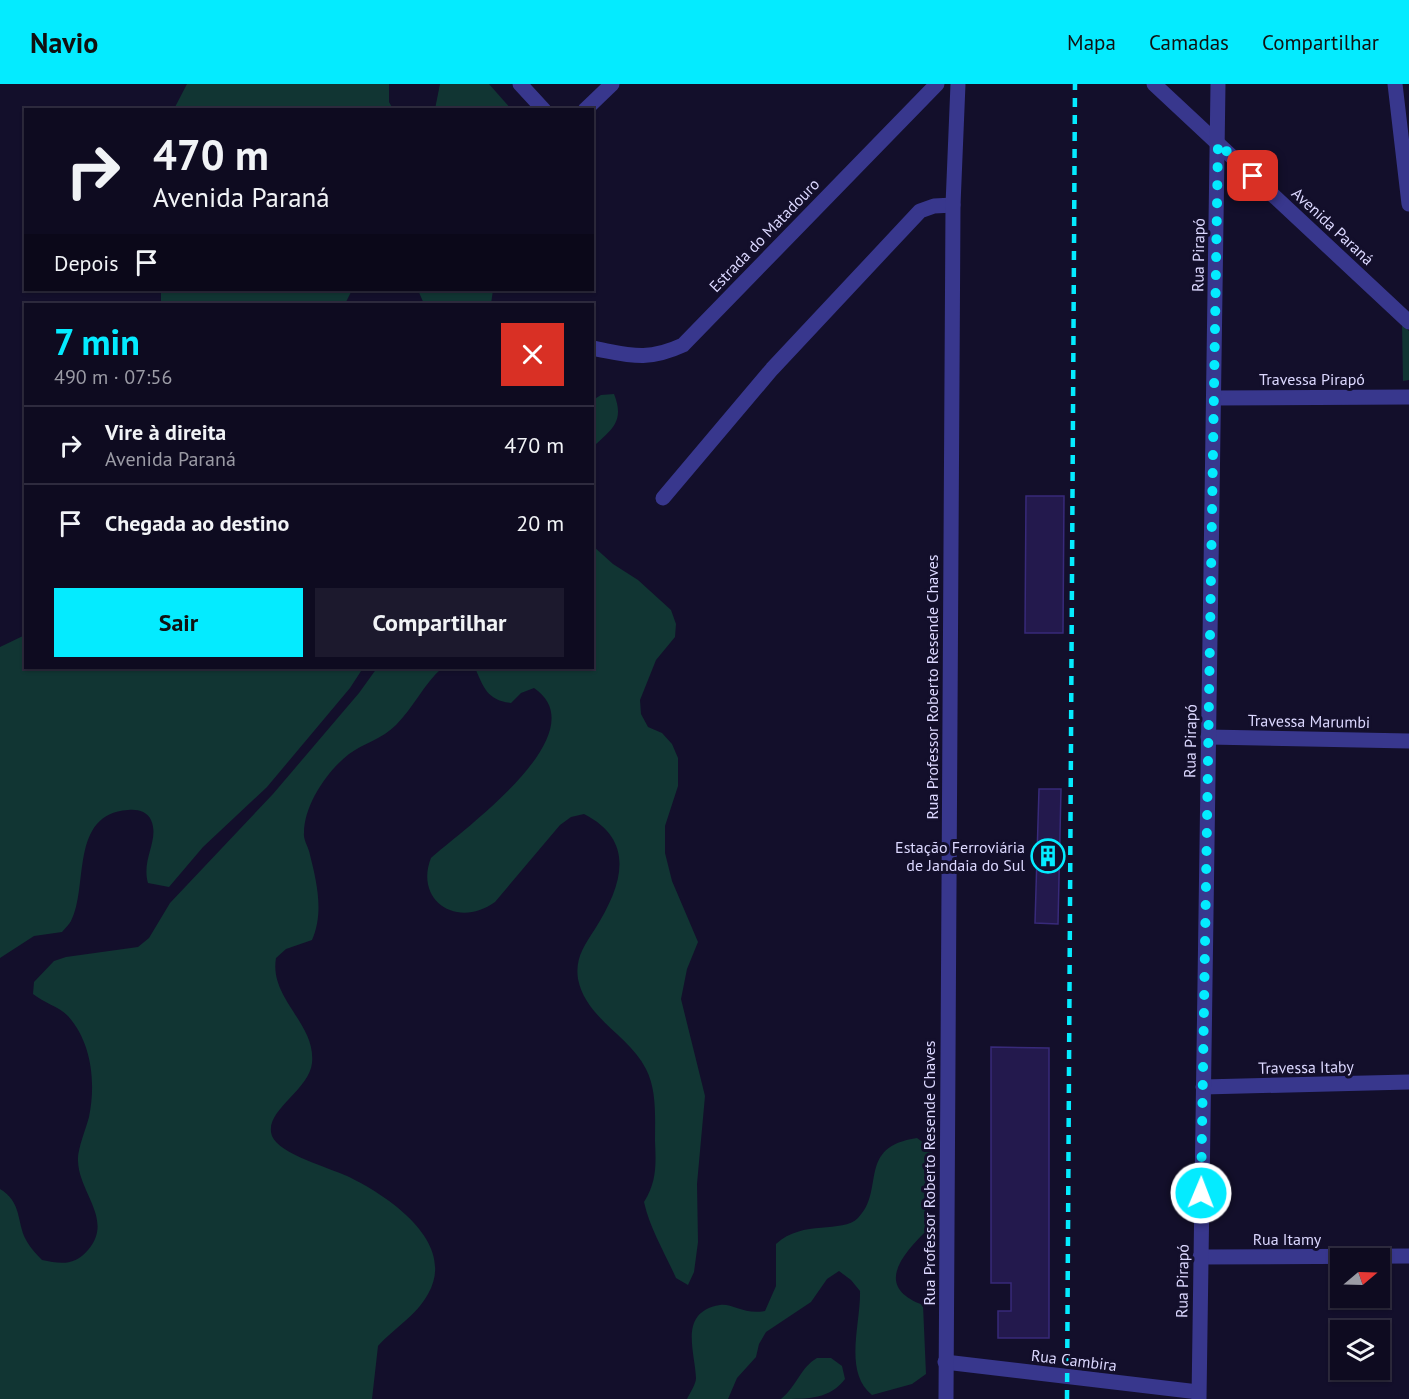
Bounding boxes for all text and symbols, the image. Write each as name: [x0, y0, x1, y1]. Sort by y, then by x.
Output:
text: Navio: [30, 24, 98, 61]
text: Mapa: [1067, 29, 1116, 56]
text: Camadas: [1149, 29, 1229, 56]
text: Compartilhar: [1262, 29, 1379, 56]
text: 470 m: [153, 127, 269, 182]
icon: right: [54, 132, 132, 210]
pin: [1227, 150, 1278, 201]
icon: arrive: [1236, 159, 1269, 192]
street label: Estrada do Matadouro: [705, 174, 823, 296]
text: Avenida Paraná: [153, 180, 330, 214]
street label: Avenida Paraná: [1288, 183, 1378, 269]
street label: Rua Pirapó: [1187, 218, 1209, 292]
icon: arrive: [130, 246, 163, 279]
text: Depois: [54, 249, 118, 277]
text: 7 min: [54, 318, 140, 365]
button: close: [501, 323, 564, 386]
text: 490 m · 07:56: [54, 364, 172, 390]
street label: Travessa Pirapó: [1259, 369, 1365, 389]
text: Vire à direita: [105, 418, 226, 446]
icon: right: [54, 429, 87, 462]
text: 470 m: [504, 431, 564, 459]
text: Avenida Paraná: [105, 446, 236, 472]
icon: arrive: [54, 507, 87, 540]
text: Chegada ao destino: [105, 509, 289, 537]
text: 20 m: [516, 509, 564, 537]
street label: Rua Professor Roberto Resende Chaves: [922, 554, 942, 820]
button: Sair: [54, 588, 303, 657]
button: Compartilhar: [315, 588, 564, 657]
street label: Rua Pirapó: [1179, 704, 1201, 778]
street label: Travessa Marumbi: [1248, 710, 1370, 732]
place label: Estação Ferroviária de Jandaia do Sul: [895, 837, 1025, 875]
building icon: Estação Ferroviária de Jandaia do Sul: [1030, 838, 1066, 874]
street label: Rua Professor Roberto Resende Chaves: [919, 1040, 939, 1306]
street label: Travessa Itaby: [1258, 1056, 1355, 1078]
position arrow: [1169, 1161, 1233, 1225]
street label: Rua Itamy: [1253, 1229, 1322, 1249]
street label: Rua Pirapó: [1171, 1244, 1193, 1318]
north arrow: [1330, 1248, 1390, 1308]
map controls: [1330, 1248, 1390, 1380]
button: layers: [1330, 1320, 1390, 1380]
street label: Rua Cambira: [1030, 1345, 1118, 1375]

